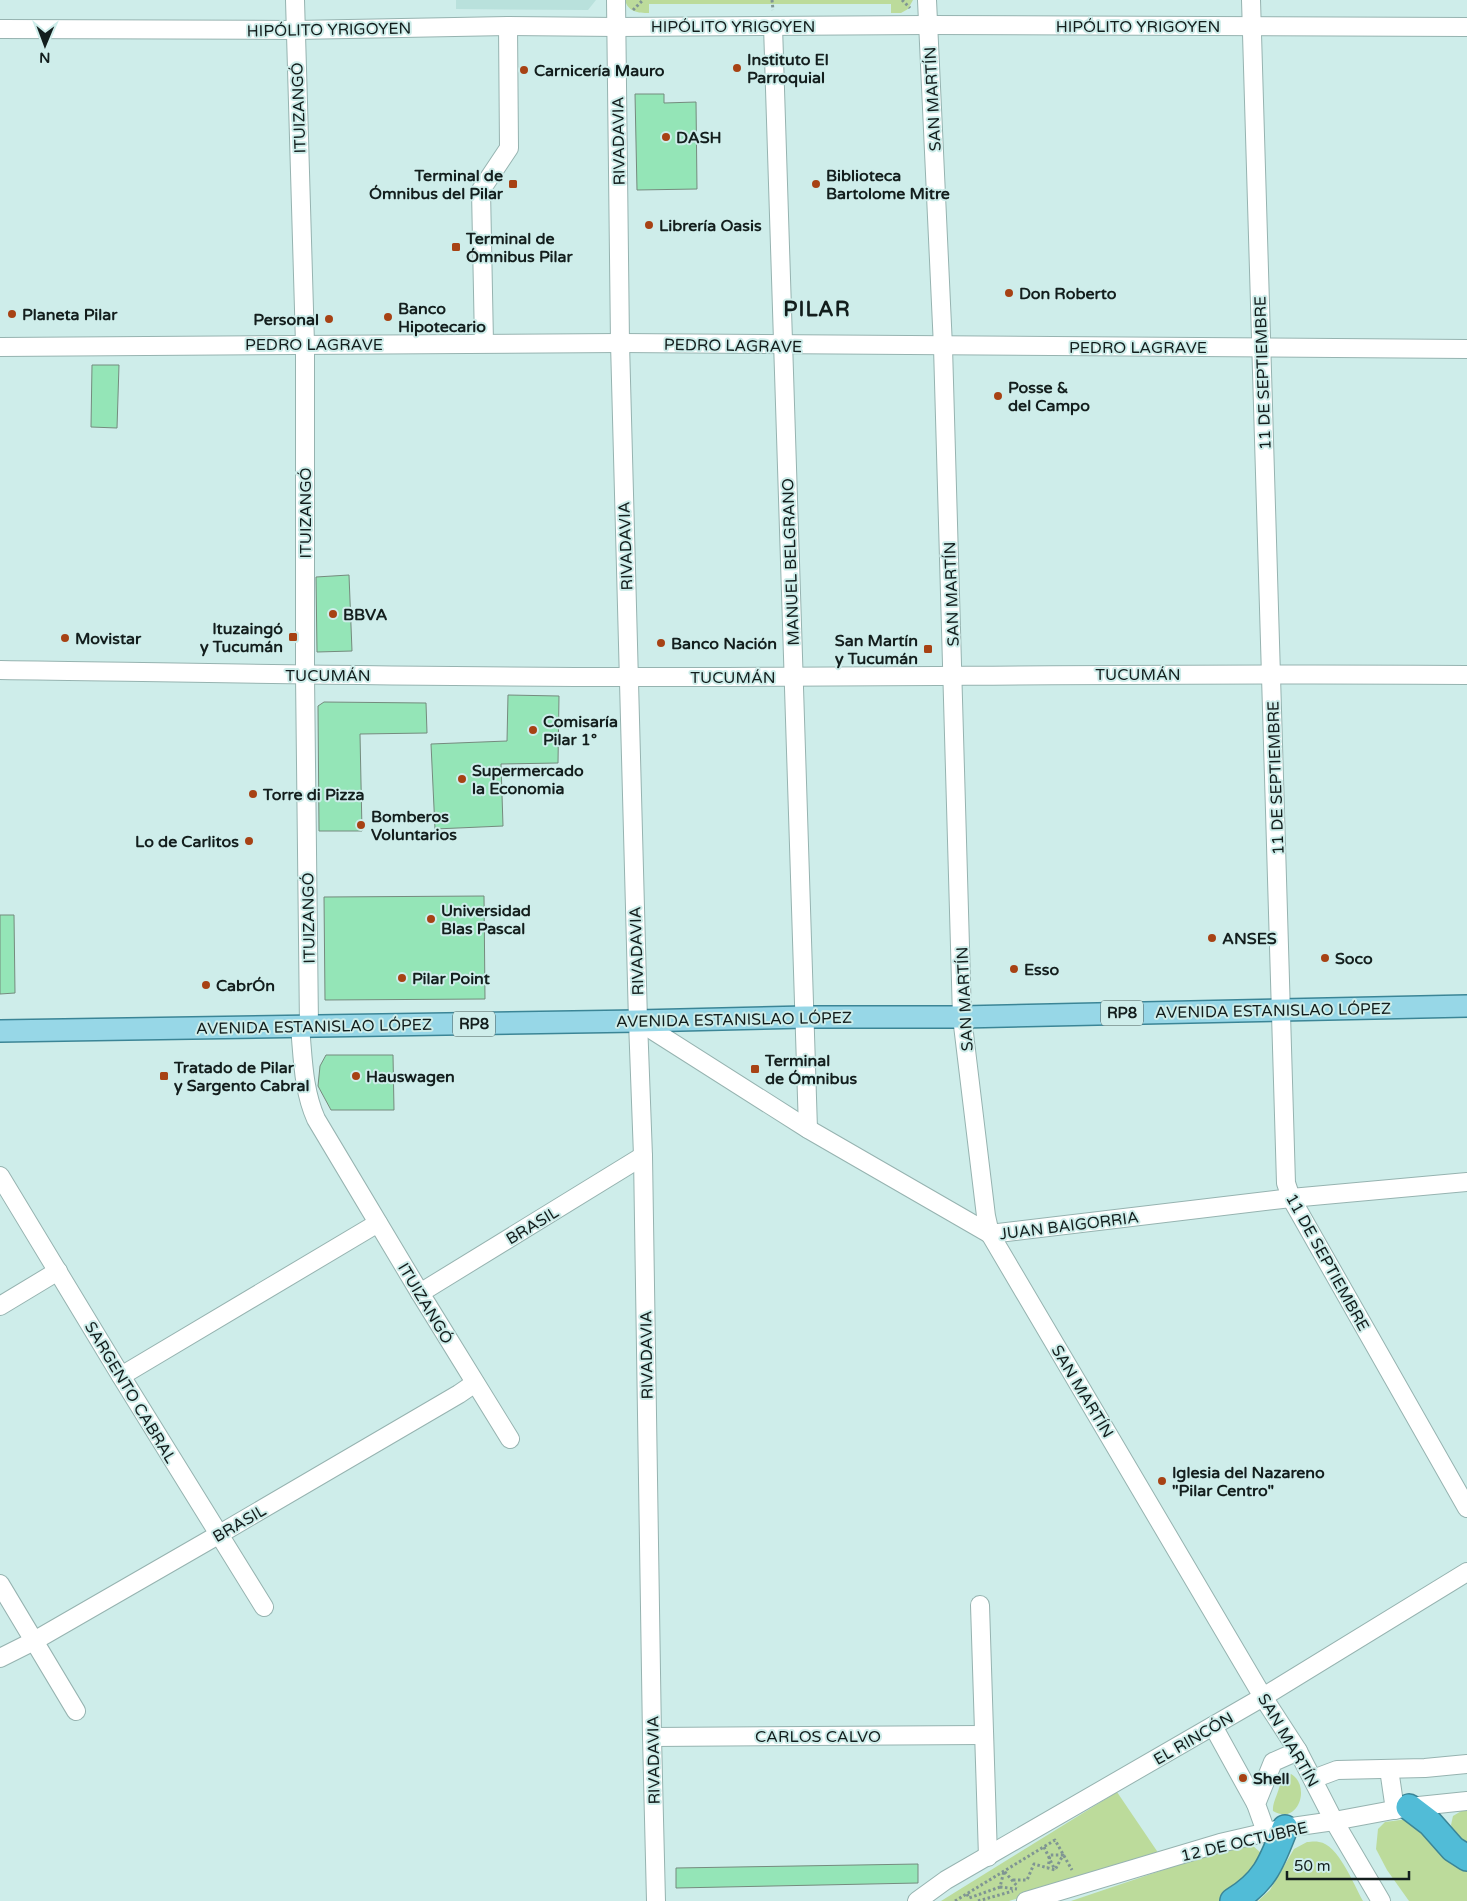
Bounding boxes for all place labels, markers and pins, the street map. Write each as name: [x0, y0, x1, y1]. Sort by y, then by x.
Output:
place label: Instituto El Parroquial: [747, 50, 829, 88]
place label: Carnicería Mauro: [534, 61, 665, 81]
marker: Instituto El Parroquial: [731, 62, 743, 74]
marker: Carnicería Mauro: [518, 64, 530, 76]
place label: DASH: [676, 128, 722, 148]
marker: DASH: [660, 131, 672, 143]
place label: Terminal de Ómnibus del Pilar: [369, 166, 504, 204]
place label: Biblioteca Bartolome Mitre: [826, 166, 950, 204]
marker: Terminal de Ómnibus del Pilar: [507, 178, 519, 190]
marker: Biblioteca Bartolome Mitre: [810, 178, 822, 190]
place label: Librería Oasis: [659, 216, 762, 236]
marker: Librería Oasis: [643, 219, 655, 231]
place label: Terminal de Ómnibus Pilar: [465, 229, 574, 267]
marker: Terminal de Ómnibus Pilar: [450, 241, 462, 253]
place label: Don Roberto: [1019, 284, 1117, 304]
marker: Don Roberto: [1003, 287, 1015, 299]
place label: Banco Hipotecario: [398, 299, 486, 337]
place label: Planeta Pilar: [22, 305, 118, 325]
marker: Planeta Pilar: [6, 308, 18, 320]
place label: Personal: [253, 310, 319, 330]
marker: Banco Hipotecario: [382, 311, 394, 323]
marker: Personal: [323, 313, 335, 325]
place label: Posse & del Campo: [1008, 378, 1090, 416]
marker: Posse & del Campo: [992, 390, 1004, 402]
place label: BBVA: [343, 605, 387, 625]
marker: BBVA: [327, 608, 339, 620]
place label: Ituzaingó y Tucumán: [200, 619, 283, 657]
place label: Movistar: [75, 629, 142, 649]
marker: Ituzaingó y Tucumán: [287, 631, 299, 643]
place label: San Martín y Tucumán: [835, 631, 918, 669]
marker: Movistar: [59, 632, 71, 644]
place label: Banco Nación: [671, 634, 777, 654]
marker: Banco Nación: [655, 637, 667, 649]
marker: San Martín y Tucumán: [922, 643, 934, 655]
place label: Comisaría Pilar 1°: [543, 712, 618, 750]
marker: Comisaría Pilar 1°: [527, 724, 539, 736]
place label: Supermercado la Economia: [472, 761, 584, 799]
marker: Supermercado la Economia: [456, 773, 468, 785]
place label: Torre di Pizza: [262, 785, 364, 805]
marker: Torre di Pizza: [247, 788, 259, 800]
place label: Bomberos Voluntarios: [371, 807, 457, 845]
marker: Bomberos Voluntarios: [355, 819, 367, 831]
place label: Lo de Carlitos: [135, 832, 239, 852]
marker: Lo de Carlitos: [243, 835, 255, 847]
place label: Universidad Blas Pascal: [441, 901, 531, 939]
marker: Universidad Blas Pascal: [425, 913, 437, 925]
place label: ANSES: [1222, 929, 1277, 949]
marker: ANSES: [1206, 932, 1218, 944]
place label: Soco: [1335, 949, 1373, 969]
marker: Soco: [1319, 952, 1331, 964]
place label: Esso: [1024, 960, 1059, 980]
marker: Esso: [1008, 963, 1020, 975]
place label: Pilar Point: [412, 969, 491, 989]
marker: Pilar Point: [396, 972, 408, 984]
place label: CabrÓn: [216, 976, 275, 996]
marker: CabrÓn: [200, 979, 212, 991]
place label: Terminal de Ómnibus: [764, 1051, 857, 1089]
place label: Tratado de Pilar y Sargento Cabral: [173, 1058, 309, 1096]
marker: Terminal de Ómnibus: [749, 1063, 761, 1075]
place label: Hauswagen: [366, 1067, 455, 1087]
marker: Tratado de Pilar y Sargento Cabral: [158, 1070, 170, 1082]
marker: Hauswagen: [350, 1070, 362, 1082]
place label: Iglesia del Nazareno "Pilar Centro": [1172, 1463, 1325, 1501]
marker: Iglesia del Nazareno "Pilar Centro": [1156, 1475, 1168, 1487]
place label: Shell: [1253, 1769, 1290, 1789]
marker: Shell: [1237, 1772, 1249, 1784]

